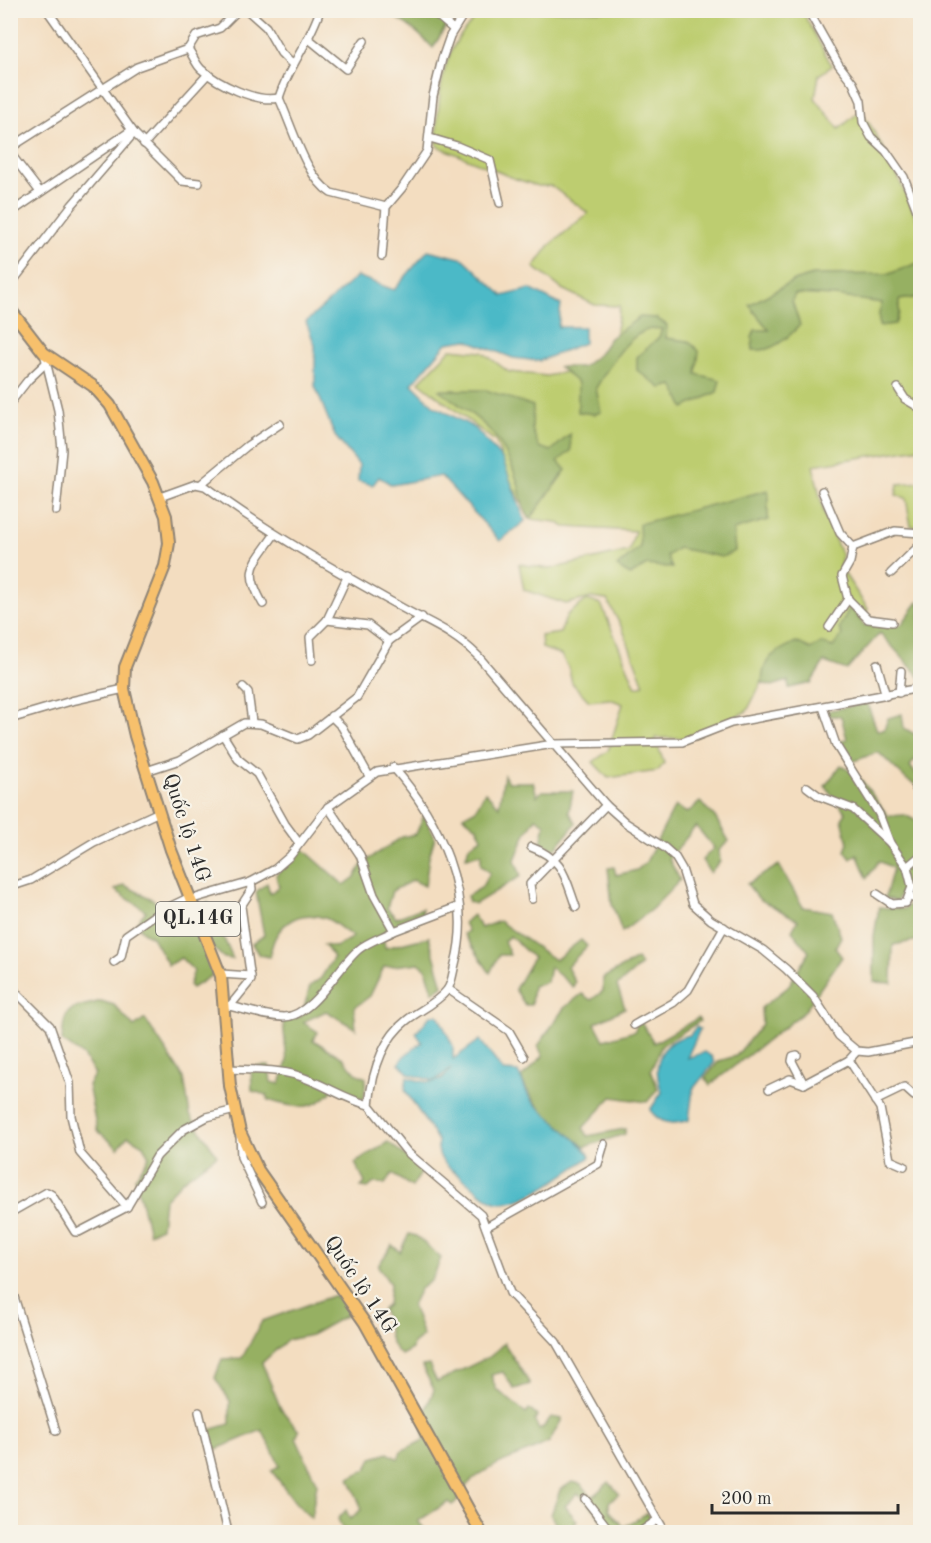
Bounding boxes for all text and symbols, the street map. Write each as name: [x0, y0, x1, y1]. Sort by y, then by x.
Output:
street label: Quốc lộ 14G: [159, 771, 214, 885]
road number: QL.14G: [156, 902, 240, 936]
street label: Quốc lộ 14G: [320, 1232, 401, 1338]
scale bar: [712, 1477, 898, 1515]
text: 200 m: [721, 1490, 772, 1508]

